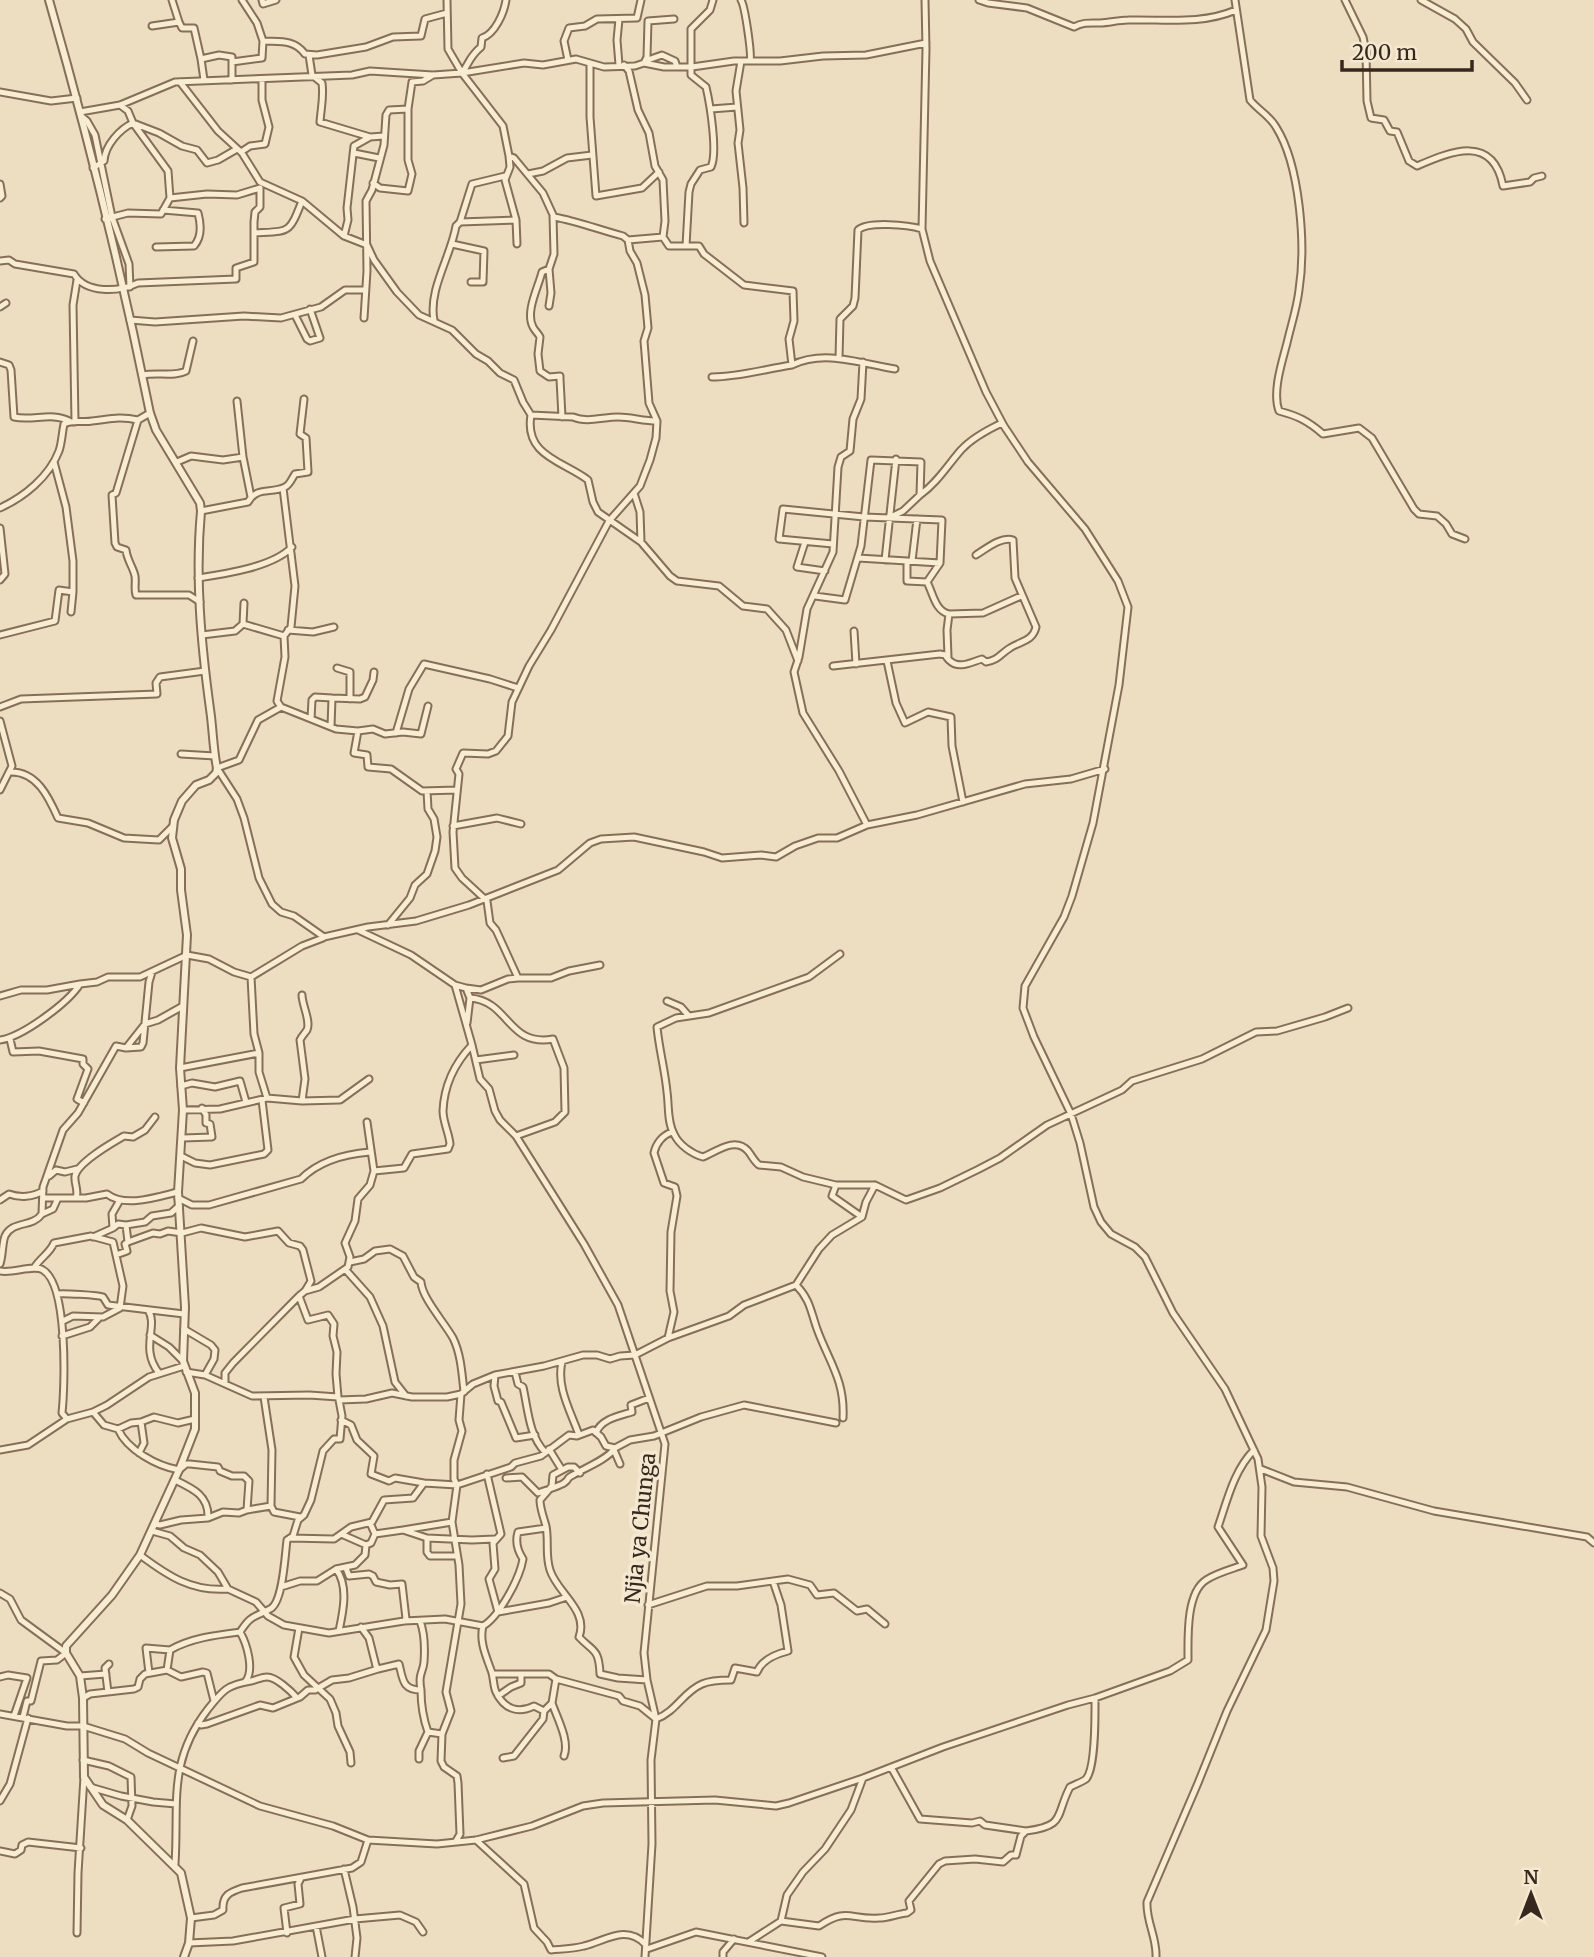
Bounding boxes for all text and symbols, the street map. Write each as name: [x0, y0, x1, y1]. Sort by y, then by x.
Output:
scale bar: [1342, 28, 1472, 72]
text: 200 m: [1352, 39, 1417, 66]
street label: Njia ya Chunga: [619, 1451, 661, 1605]
north arrow: [1496, 1859, 1566, 1929]
text: N: [1523, 1865, 1539, 1889]

